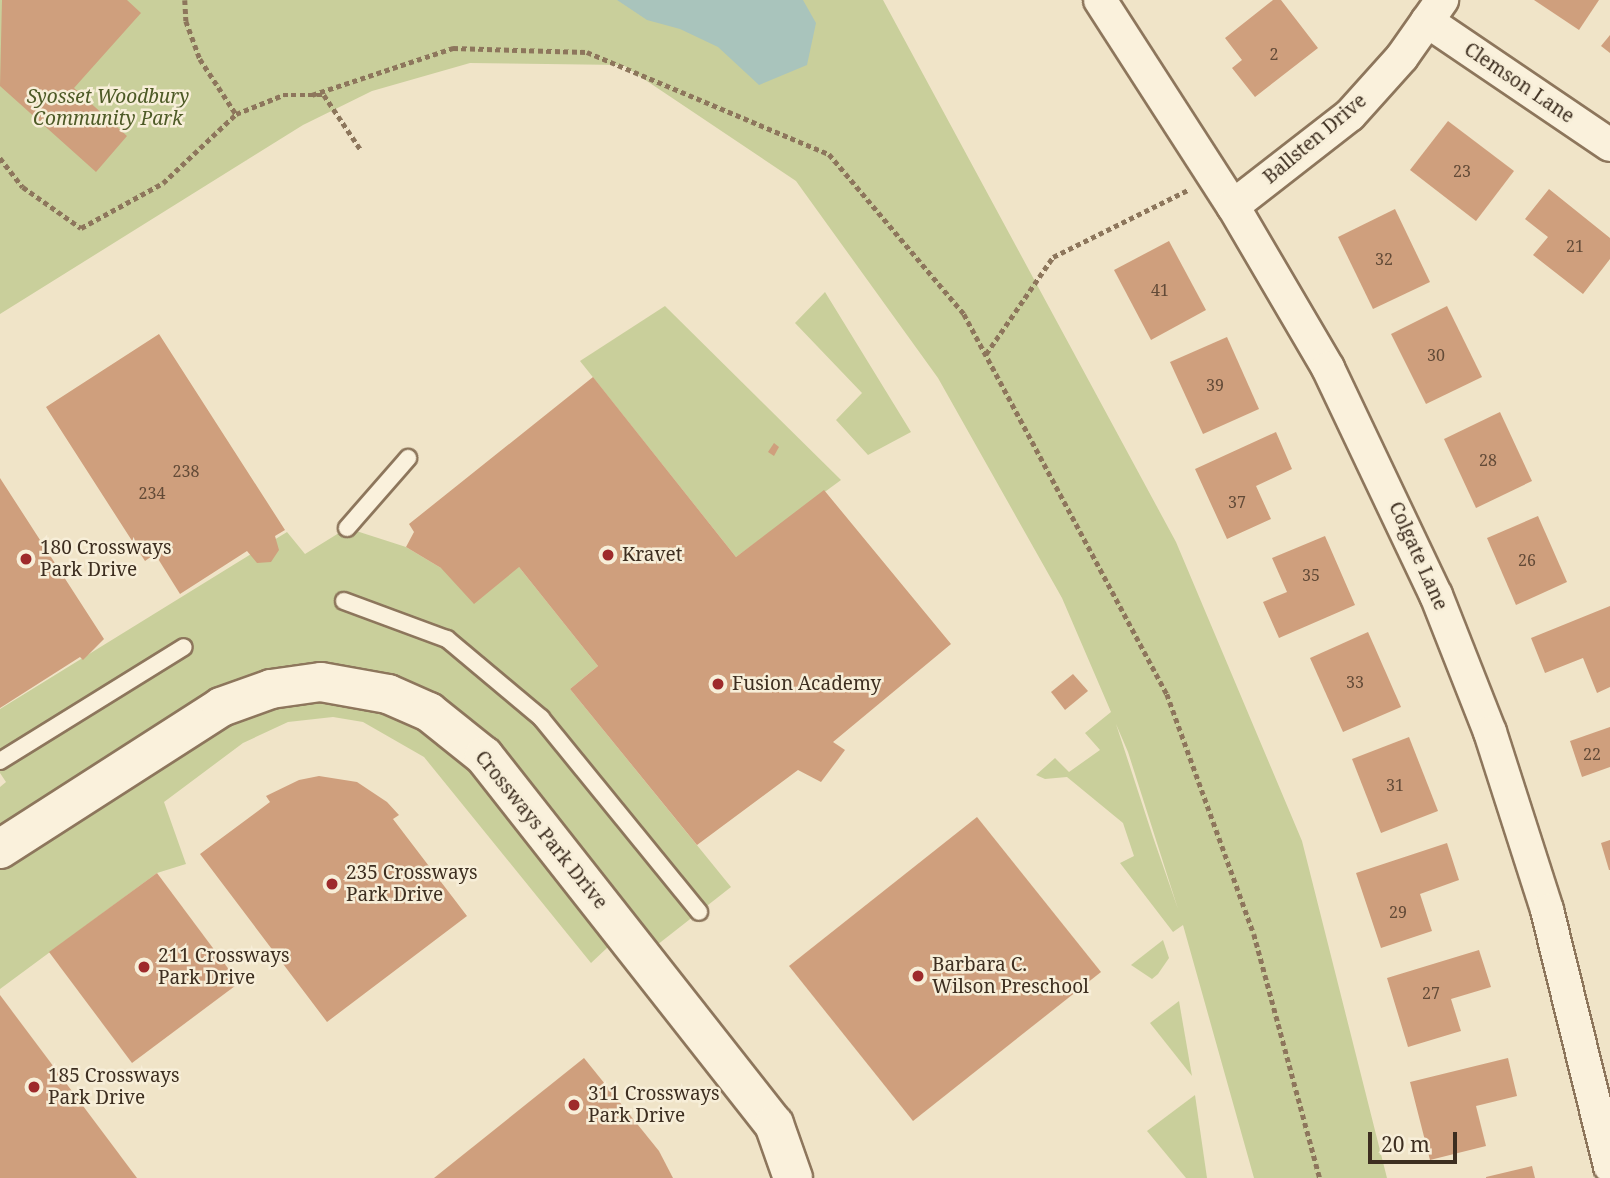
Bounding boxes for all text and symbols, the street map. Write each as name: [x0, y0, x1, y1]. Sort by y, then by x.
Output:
street label: Clemson Lane: [1460, 38, 1578, 128]
house number: 2: [1270, 44, 1278, 64]
park label: Syosset Woodbury Community Park: [27, 86, 189, 130]
street label: Ballsten Drive: [1259, 89, 1371, 189]
house number: 23: [1453, 161, 1471, 181]
house number: 21: [1566, 236, 1584, 256]
house number: 32: [1375, 249, 1393, 269]
house number: 41: [1151, 280, 1169, 300]
house number: 30: [1427, 345, 1445, 365]
house number: 39: [1206, 375, 1224, 395]
house number: 28: [1479, 450, 1497, 470]
house number: 238: [173, 461, 199, 481]
house number: 234: [139, 483, 165, 503]
house number: 37: [1228, 492, 1246, 512]
street label: Colgate Lane: [1384, 498, 1452, 614]
place label: 180 Crossways Park Drive: [40, 537, 172, 581]
place label: Kravet: [622, 544, 682, 566]
marker: Kravet: [600, 547, 616, 563]
house number: 26: [1518, 550, 1536, 570]
marker: 180 Crossways Park Drive: [18, 551, 34, 567]
house number: 35: [1302, 565, 1320, 585]
house number: 33: [1346, 672, 1364, 692]
place label: Fusion Academy: [732, 673, 881, 695]
marker: Fusion Academy: [710, 676, 726, 692]
house number: 22: [1583, 744, 1601, 764]
street label: Crossways Park Drive: [470, 746, 612, 914]
house number: 31: [1386, 775, 1404, 795]
place label: 235 Crossways Park Drive: [346, 862, 478, 906]
marker: 235 Crossways Park Drive: [324, 876, 340, 892]
house number: 29: [1389, 902, 1407, 922]
place label: 211 Crossways Park Drive: [158, 945, 290, 989]
place label: Barbara C. Wilson Preschool: [932, 954, 1089, 998]
marker: 211 Crossways Park Drive: [136, 959, 152, 975]
marker: Barbara C. Wilson Preschool: [910, 968, 926, 984]
house number: 27: [1422, 983, 1440, 1003]
place label: 185 Crossways Park Drive: [48, 1065, 180, 1109]
marker: 185 Crossways Park Drive: [26, 1079, 42, 1095]
place label: 311 Crossways Park Drive: [588, 1083, 720, 1127]
marker: 311 Crossways Park Drive: [566, 1097, 582, 1113]
scale bar: [1372, 1118, 1461, 1162]
text: 20 m: [1381, 1130, 1430, 1158]

